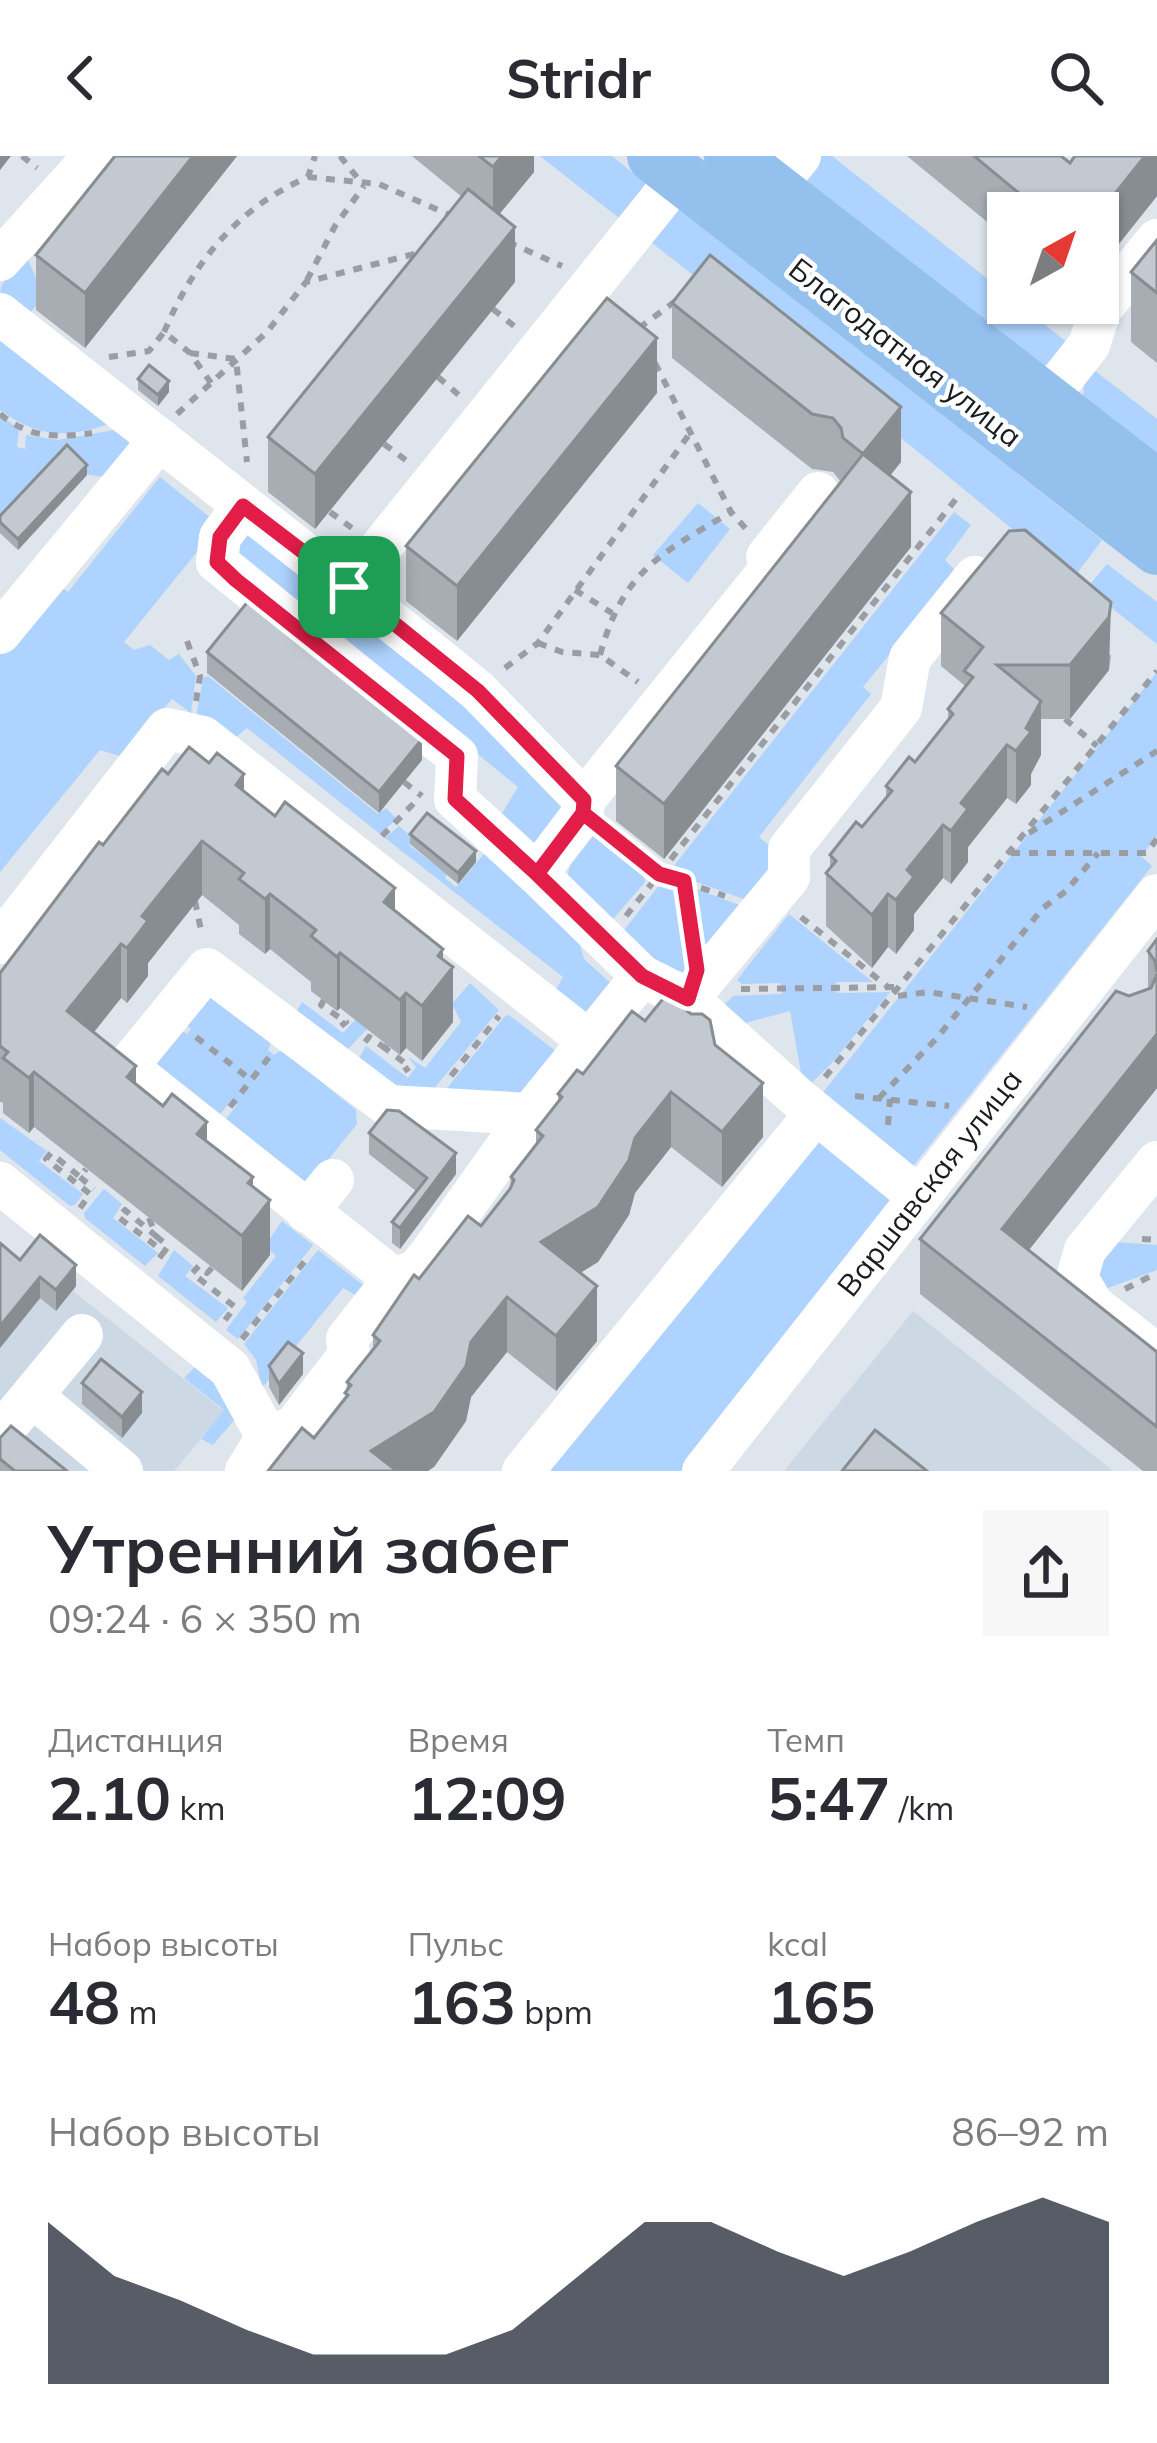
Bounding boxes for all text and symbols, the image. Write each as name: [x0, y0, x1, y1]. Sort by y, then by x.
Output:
text: Stridr: [506, 44, 651, 112]
icon: back: [48, 45, 114, 111]
icon: search: [1043, 45, 1109, 111]
north arrow: [987, 192, 1119, 324]
map controls: [987, 192, 1119, 324]
street label: Благодатная улица: [782, 249, 1030, 455]
pin: [298, 536, 400, 638]
icon: arrive: [316, 554, 382, 620]
street label: Варшавская улица: [829, 1061, 1030, 1304]
text: Утренний забег: [48, 1507, 569, 1590]
button: share: [983, 1510, 1109, 1636]
text: 09:24 · 6 × 350 m: [48, 1594, 362, 1643]
text: Дистанция: [48, 1719, 224, 1760]
text: Время: [408, 1719, 509, 1760]
text: Темп: [767, 1719, 845, 1760]
text: 2.10: [48, 1760, 171, 1835]
text: 12:09: [408, 1760, 567, 1835]
text: 5:47: [767, 1760, 890, 1835]
text: km: [171, 1787, 225, 1828]
text: /km: [890, 1787, 954, 1828]
text: Набор высоты: [48, 1923, 279, 1964]
text: Пульс: [408, 1923, 504, 1964]
text: kcal: [767, 1923, 828, 1964]
text: 48: [48, 1964, 120, 2039]
text: 163: [408, 1964, 516, 2039]
text: 165: [767, 1964, 875, 2039]
text: m: [120, 1991, 158, 2032]
text: bpm: [516, 1991, 593, 2032]
text: Набор высоты: [48, 2107, 321, 2156]
text: 86–92 m: [951, 2107, 1109, 2156]

